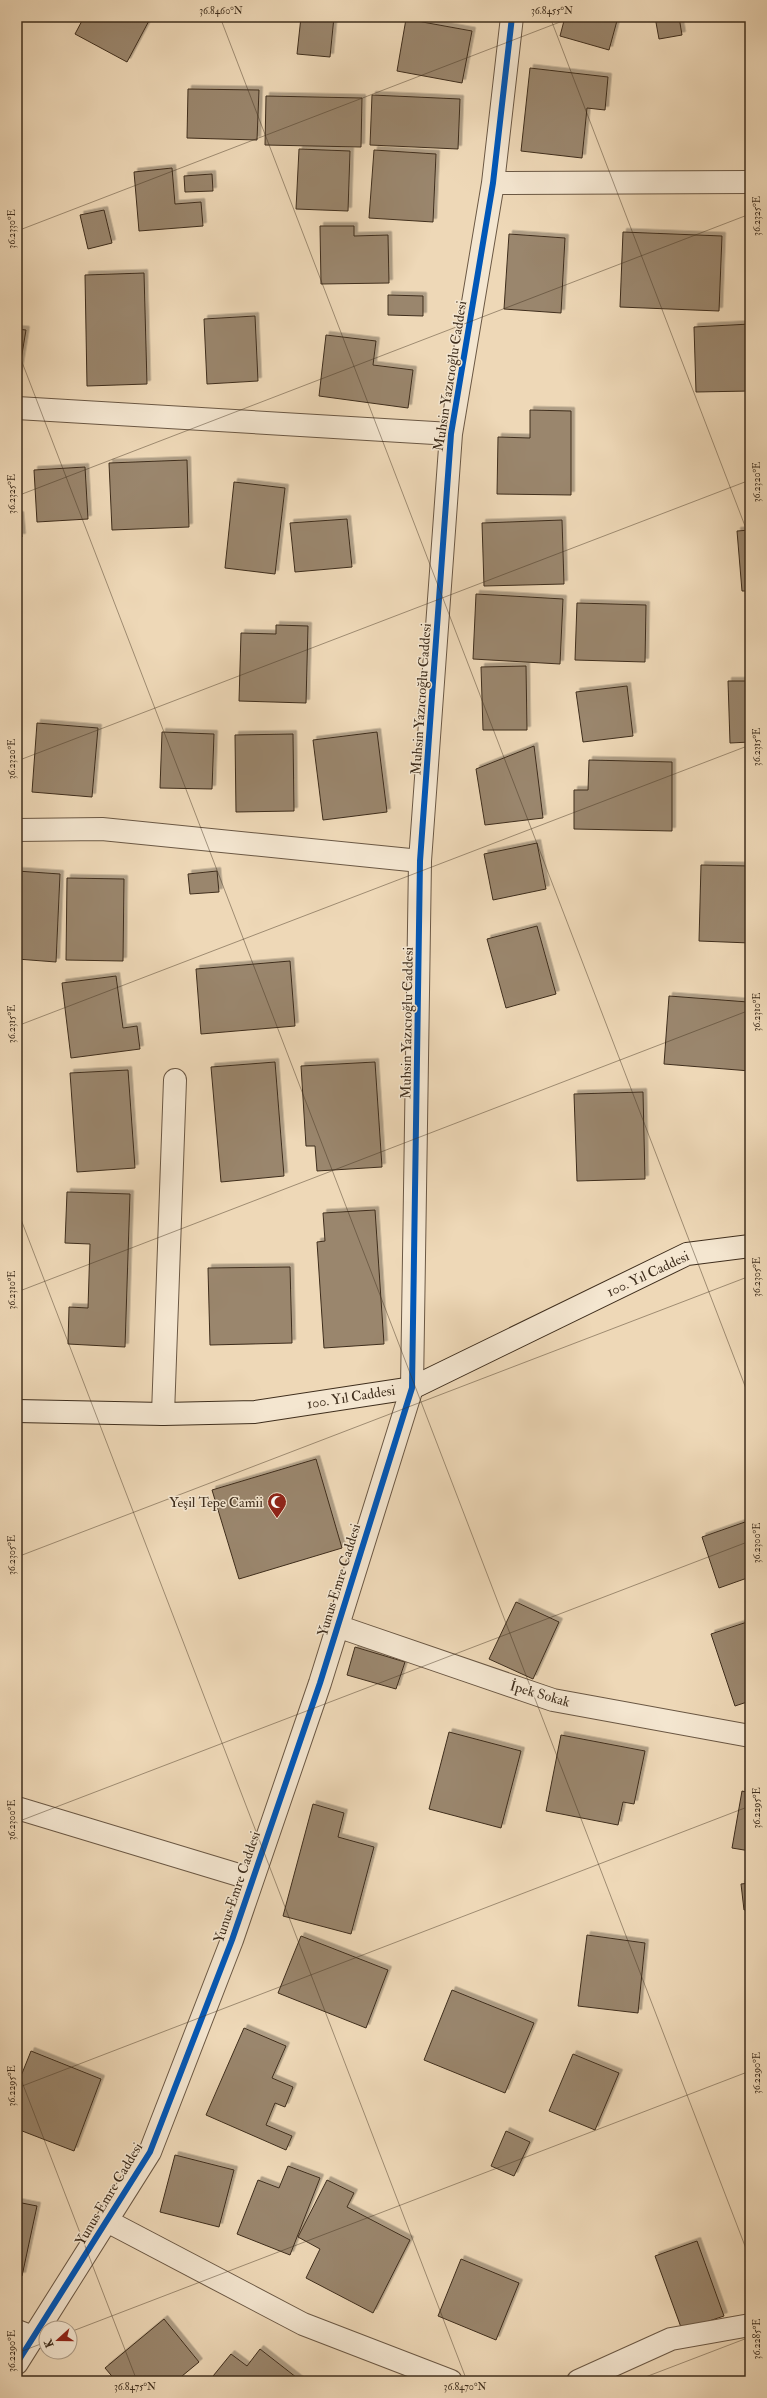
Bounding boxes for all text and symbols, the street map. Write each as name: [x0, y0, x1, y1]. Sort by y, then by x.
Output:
text: 36.8460°N: [199, 5, 243, 17]
text: 36.8455°N: [531, 5, 573, 17]
text: 36.2325°E: [751, 196, 763, 236]
text: 36.2330°E: [6, 209, 18, 249]
street label: Muhsin Yazıcıoğlu Caddesi: [430, 299, 470, 452]
text: 36.2320°E: [751, 462, 763, 502]
text: 36.2325°E: [6, 474, 18, 514]
street label: Muhsin Yazıcıoğlu Caddesi: [407, 622, 435, 775]
text: 36.2315°E: [751, 728, 763, 766]
text: 36.2320°E: [6, 739, 18, 779]
street label: Muhsin Yazıcıoğlu Caddesi: [397, 947, 417, 1099]
text: 36.2310°E: [751, 992, 763, 1032]
text: 36.2315°E: [6, 1005, 18, 1043]
street label: 100. Yıl Caddesi: [604, 1247, 692, 1300]
text: 36.2305°E: [751, 1257, 763, 1297]
text: 36.2310°E: [6, 1270, 18, 1310]
street label: 100. Yıl Caddesi: [306, 1382, 397, 1412]
mosque icon: Yeşil Tepe Camii: [266, 1491, 288, 1519]
place label: Yeşil Tepe Camii: [169, 1494, 263, 1512]
street label: Yunus Emre Caddesi: [314, 1521, 364, 1638]
text: 36.2300°E: [751, 1523, 763, 1563]
text: 36.2305°E: [6, 1535, 18, 1575]
street label: İpek Sokak: [508, 1677, 572, 1712]
text: 36.2295°E: [751, 1787, 763, 1829]
text: 36.2300°E: [6, 1800, 18, 1840]
street label: Yunus Emre Caddesi: [210, 1829, 264, 1945]
text: 36.2290°E: [751, 2052, 763, 2094]
text: 36.2295°E: [6, 2065, 18, 2107]
street label: Yunus Emre Caddesi: [72, 2139, 147, 2248]
text: 36.2285°E: [751, 2319, 763, 2359]
north arrow: [38, 2320, 78, 2360]
text: 36.2290°E: [6, 2330, 18, 2372]
text: K: [41, 2336, 57, 2349]
text: 36.8475°N: [114, 2381, 156, 2393]
text: 36.8470°N: [444, 2381, 486, 2393]

